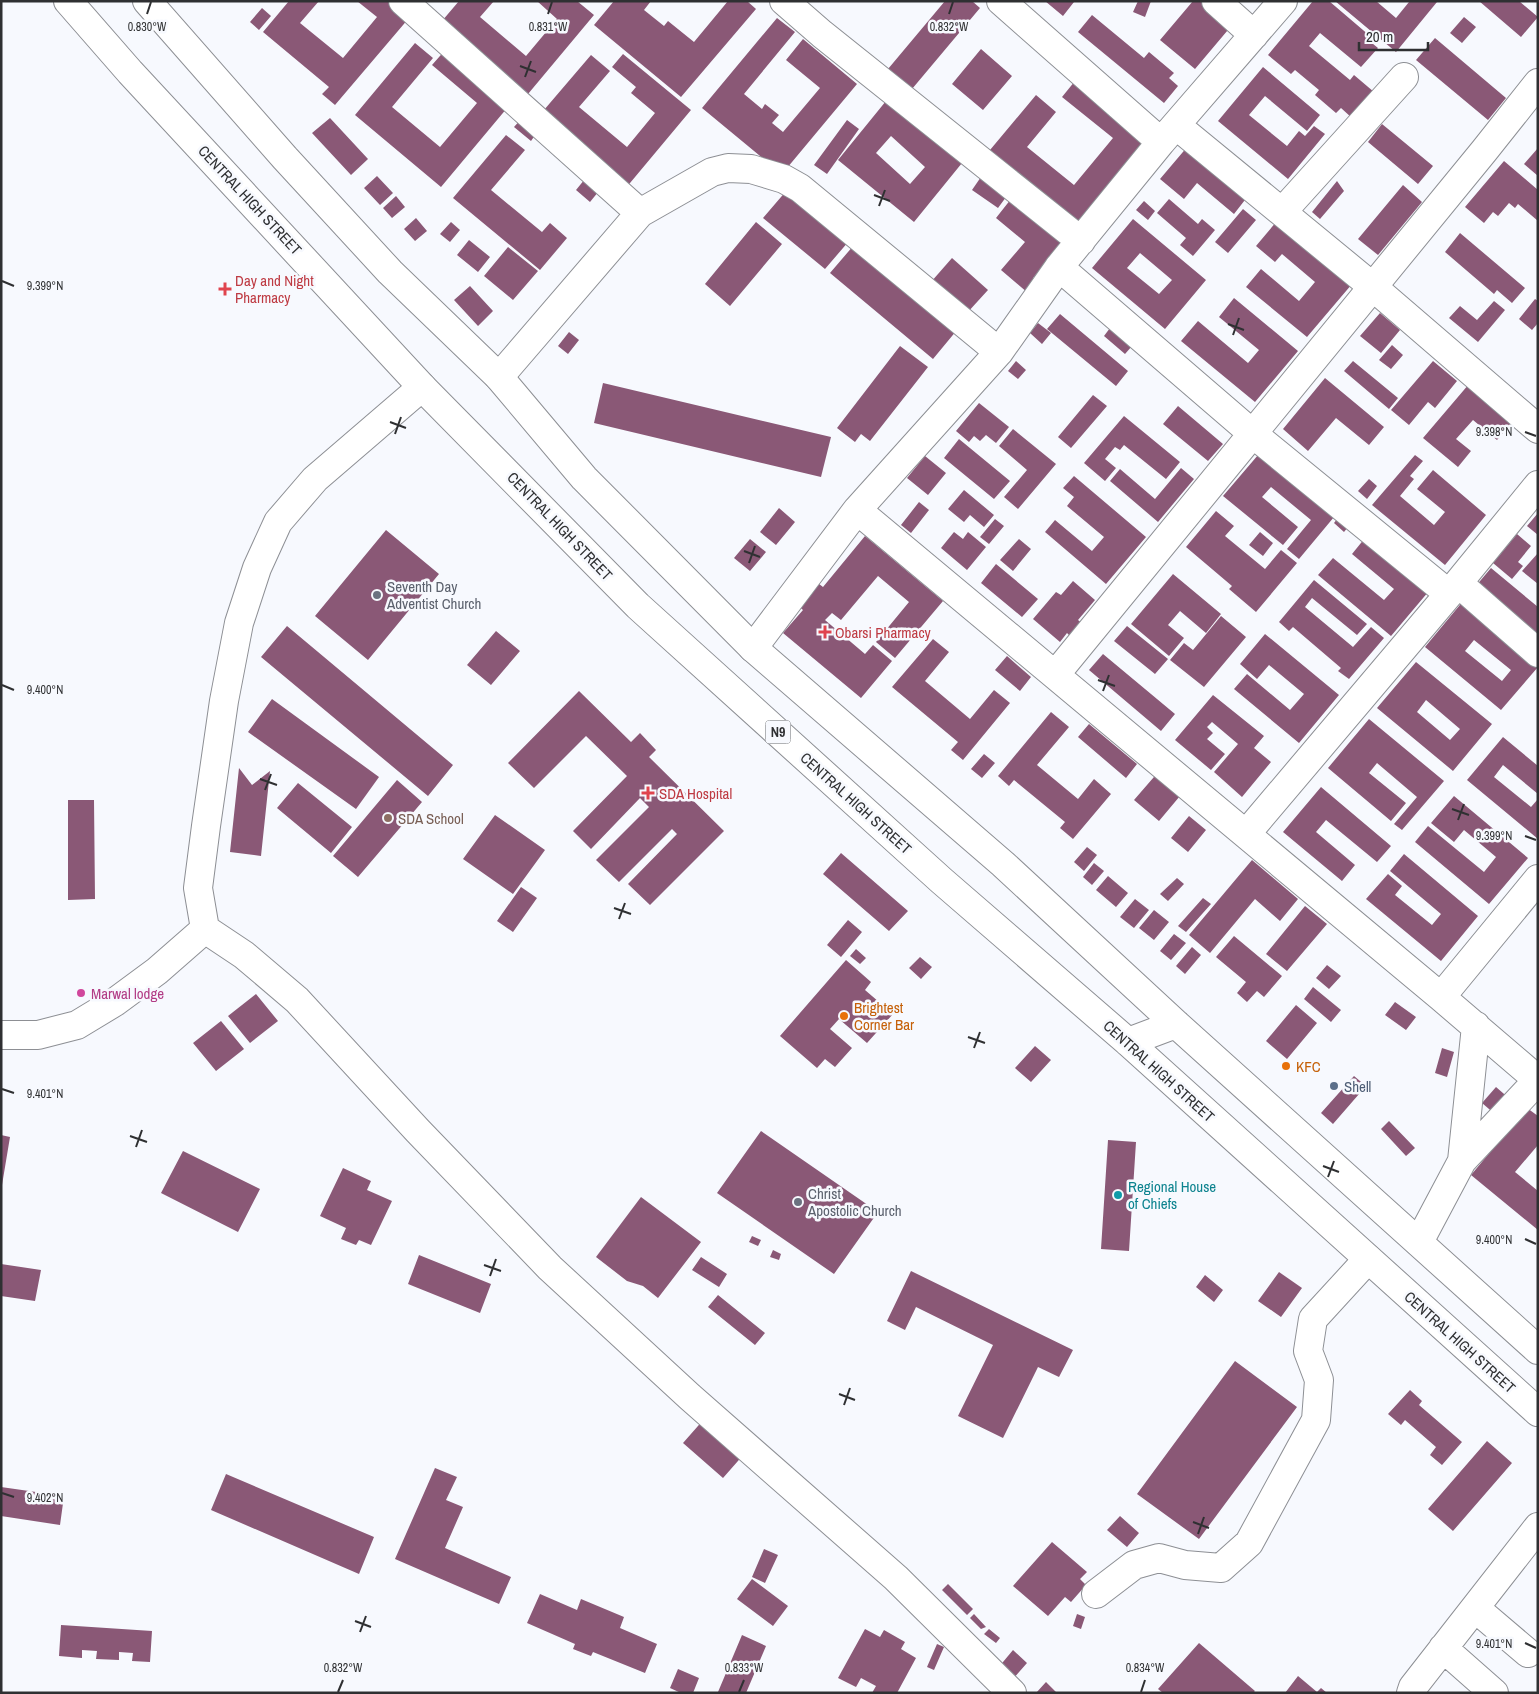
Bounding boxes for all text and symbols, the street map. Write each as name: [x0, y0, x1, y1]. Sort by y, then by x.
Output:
text: 0.830°W: [128, 19, 167, 35]
text: 0.831°W: [529, 19, 568, 35]
text: 0.832°W: [930, 19, 969, 35]
scale bar: [1359, 20, 1428, 52]
text: 20 m: [1366, 26, 1393, 47]
street label: CENTRAL HIGH STREET: [194, 141, 307, 260]
place label: Day and Night Pharmacy: [235, 270, 314, 308]
text: 9.399°N: [27, 278, 63, 294]
marker: Day and Night Pharmacy: [219, 283, 231, 295]
text: 9.398°N: [1476, 424, 1512, 440]
street label: CENTRAL HIGH STREET: [503, 467, 618, 585]
place label: Seventh Day Adventist Church: [386, 576, 481, 614]
marker: Seventh Day Adventist Church: [371, 589, 383, 601]
place label: Obarsi Pharmacy: [835, 622, 932, 643]
marker: Obarsi Pharmacy: [819, 626, 831, 638]
text: 9.400°N: [27, 682, 63, 698]
road number: N9: [766, 720, 790, 744]
street label: CENTRAL HIGH STREET: [796, 747, 917, 859]
place label: SDA Hospital: [659, 783, 732, 804]
marker: SDA Hospital: [641, 786, 655, 800]
place label: SDA School: [398, 808, 464, 829]
marker: SDA School: [382, 812, 394, 824]
text: 9.399°N: [1476, 828, 1512, 844]
place label: Marwal lodge: [91, 983, 164, 1004]
marker: Marwal lodge: [75, 987, 87, 999]
place label: Brightest Corner Bar: [854, 997, 914, 1035]
marker: Brightest Corner Bar: [838, 1010, 850, 1022]
street label: CENTRAL HIGH STREET: [1099, 1015, 1220, 1127]
place label: KFC: [1296, 1056, 1321, 1077]
marker: KFC: [1280, 1060, 1292, 1072]
place label: Shell: [1344, 1076, 1371, 1097]
marker: Shell: [1328, 1080, 1340, 1092]
text: 9.401°N: [27, 1086, 63, 1102]
place label: Regional House of Chiefs: [1128, 1176, 1216, 1214]
place label: Christ Apostolic Church: [807, 1183, 902, 1221]
marker: Regional House of Chiefs: [1112, 1189, 1124, 1201]
marker: Christ Apostolic Church: [792, 1196, 804, 1208]
text: 9.400°N: [1476, 1232, 1512, 1248]
street label: CENTRAL HIGH STREET: [1400, 1286, 1521, 1398]
text: 9.402°N: [27, 1490, 63, 1506]
text: 9.401°N: [1476, 1636, 1512, 1652]
text: 0.832°W: [324, 1660, 363, 1676]
text: 0.833°W: [725, 1660, 764, 1676]
text: 0.834°W: [1126, 1660, 1165, 1676]

